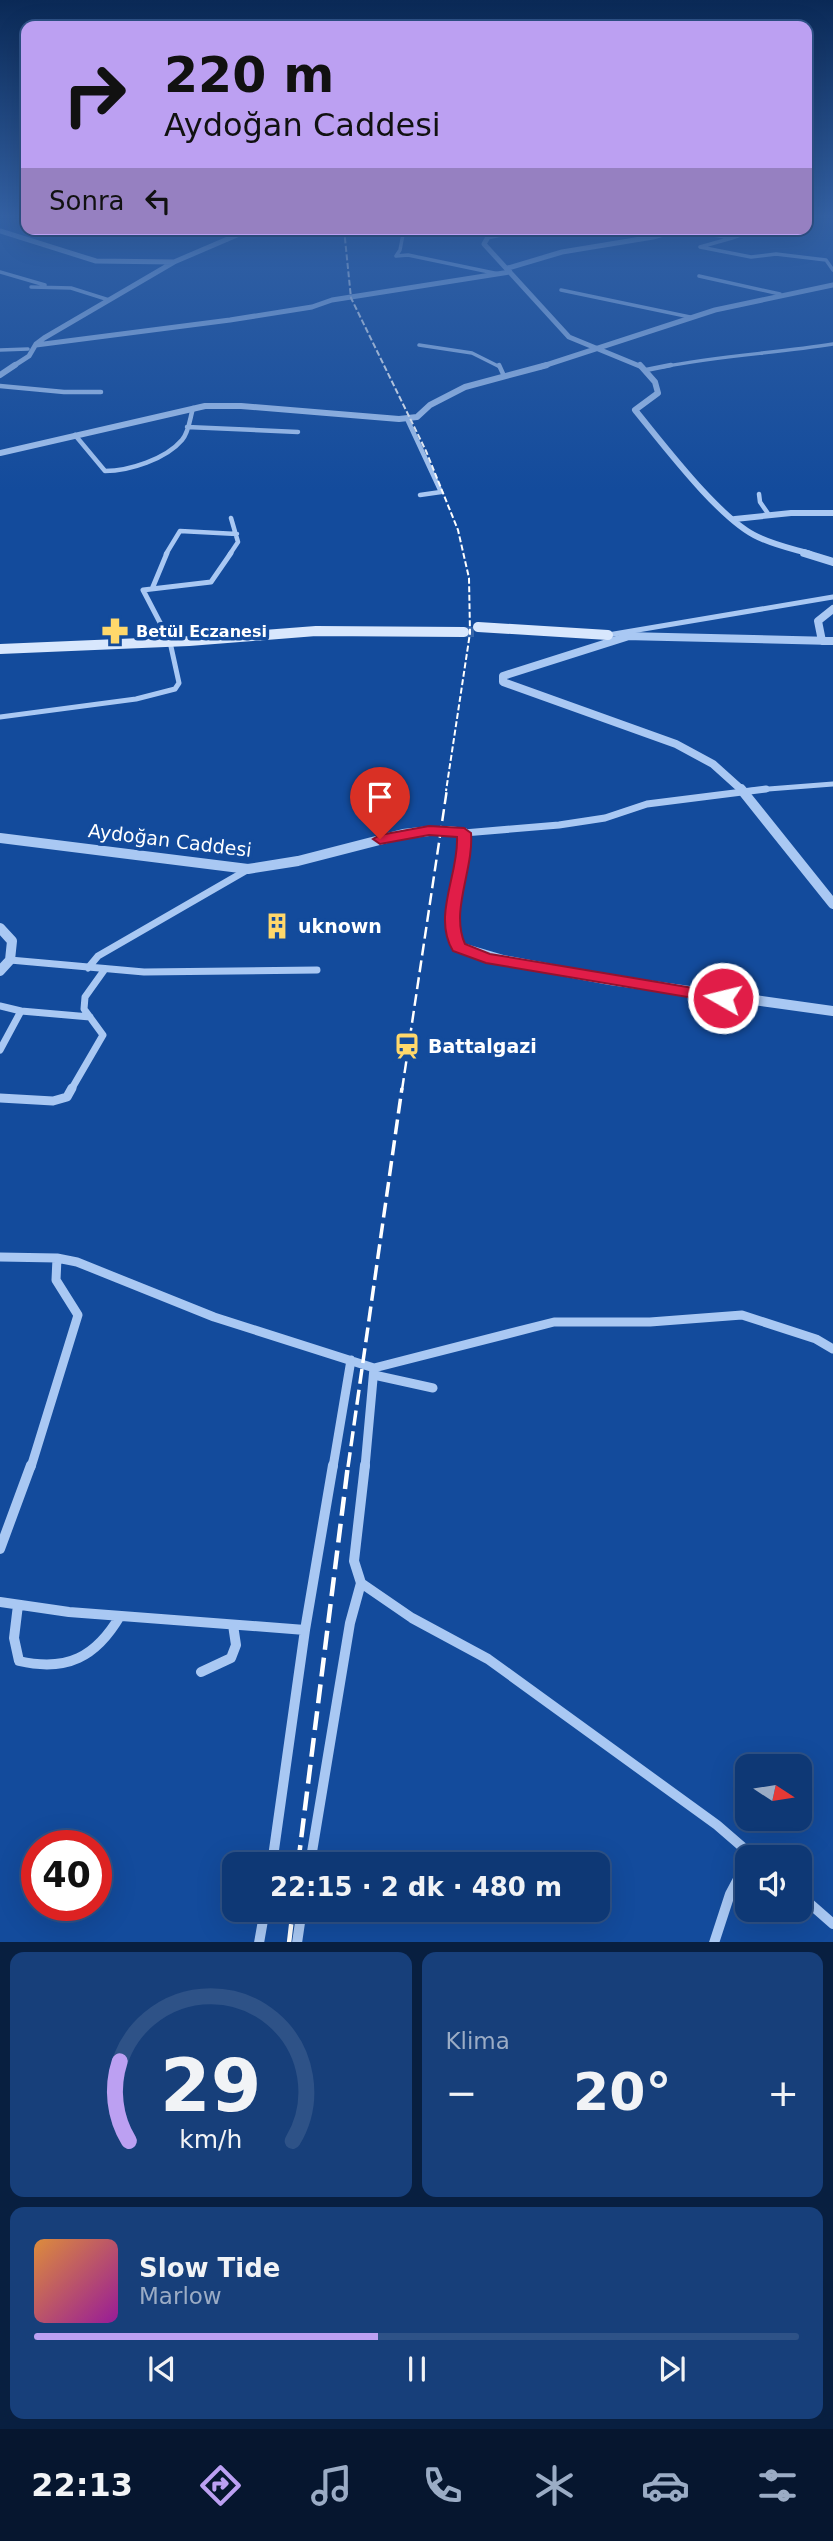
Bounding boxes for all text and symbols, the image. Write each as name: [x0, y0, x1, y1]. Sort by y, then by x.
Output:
text: 220 m: [164, 47, 334, 104]
icon: right: [49, 49, 140, 140]
text: Aydoğan Caddesi: [164, 106, 441, 144]
icon: left: [139, 182, 177, 220]
text: Sonra: [49, 186, 125, 216]
pharmacy icon: Betül Eczanesi: [100, 616, 130, 646]
place label: Betül Eczanesi: [136, 622, 267, 641]
pin: [350, 767, 410, 839]
icon: arrive: [361, 778, 399, 816]
street label: Aydoğan Caddesi: [87, 819, 253, 861]
building icon: uknown: [262, 911, 292, 941]
place label: uknown: [298, 915, 382, 937]
position arrow: [686, 961, 760, 1035]
station icon: Battalgazi: [392, 1031, 422, 1061]
place label: Battalgazi: [428, 1035, 537, 1057]
north arrow: [735, 1754, 812, 1830]
map controls: [735, 1754, 812, 1922]
speed limit sign: 40: [21, 1830, 112, 1921]
button: sound: [735, 1845, 812, 1922]
text: 22:15 · 2 dk · 480 m: [270, 1872, 562, 1902]
text: Klima: [446, 2028, 510, 2054]
text: 29: [160, 2043, 261, 2128]
text: 20°: [573, 2062, 671, 2122]
text: −: [446, 2071, 477, 2115]
text: +: [767, 2071, 799, 2115]
text: km/h: [179, 2124, 242, 2153]
text: Slow Tide: [139, 2253, 280, 2283]
text: Marlow: [139, 2283, 222, 2309]
icon: previous: [143, 2350, 181, 2388]
icon: pause: [398, 2350, 436, 2388]
icon: next: [653, 2350, 691, 2388]
icon: directions: [196, 2461, 245, 2510]
icon: music: [307, 2461, 356, 2510]
icon: phone: [418, 2461, 467, 2510]
icon: climate: [530, 2461, 579, 2510]
icon: car: [641, 2461, 690, 2510]
icon: filters: [753, 2461, 802, 2510]
text: 22:13: [31, 2466, 133, 2504]

